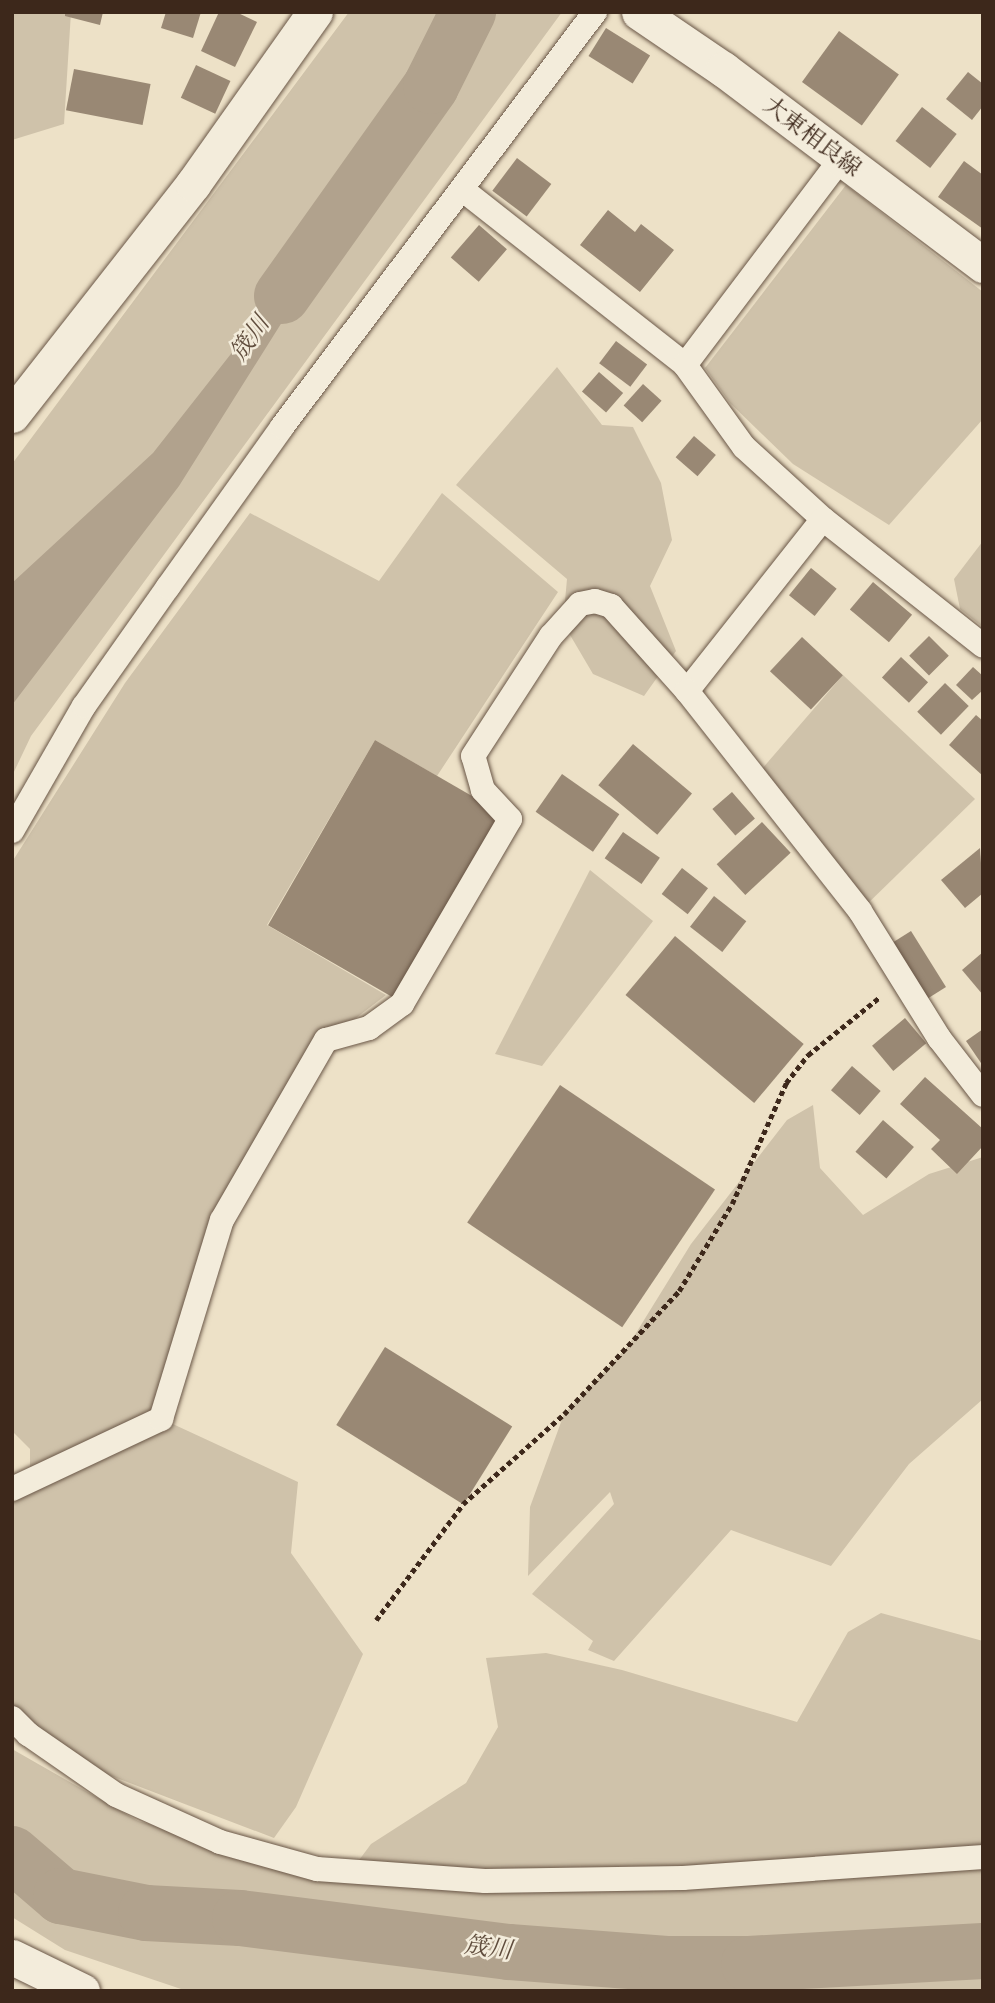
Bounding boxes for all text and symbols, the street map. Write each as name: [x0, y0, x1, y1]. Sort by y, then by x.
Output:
street label: 大東相良線: [758, 91, 866, 183]
water label: 筬川: [225, 311, 277, 367]
water label: 筬川: [462, 1932, 514, 1966]

